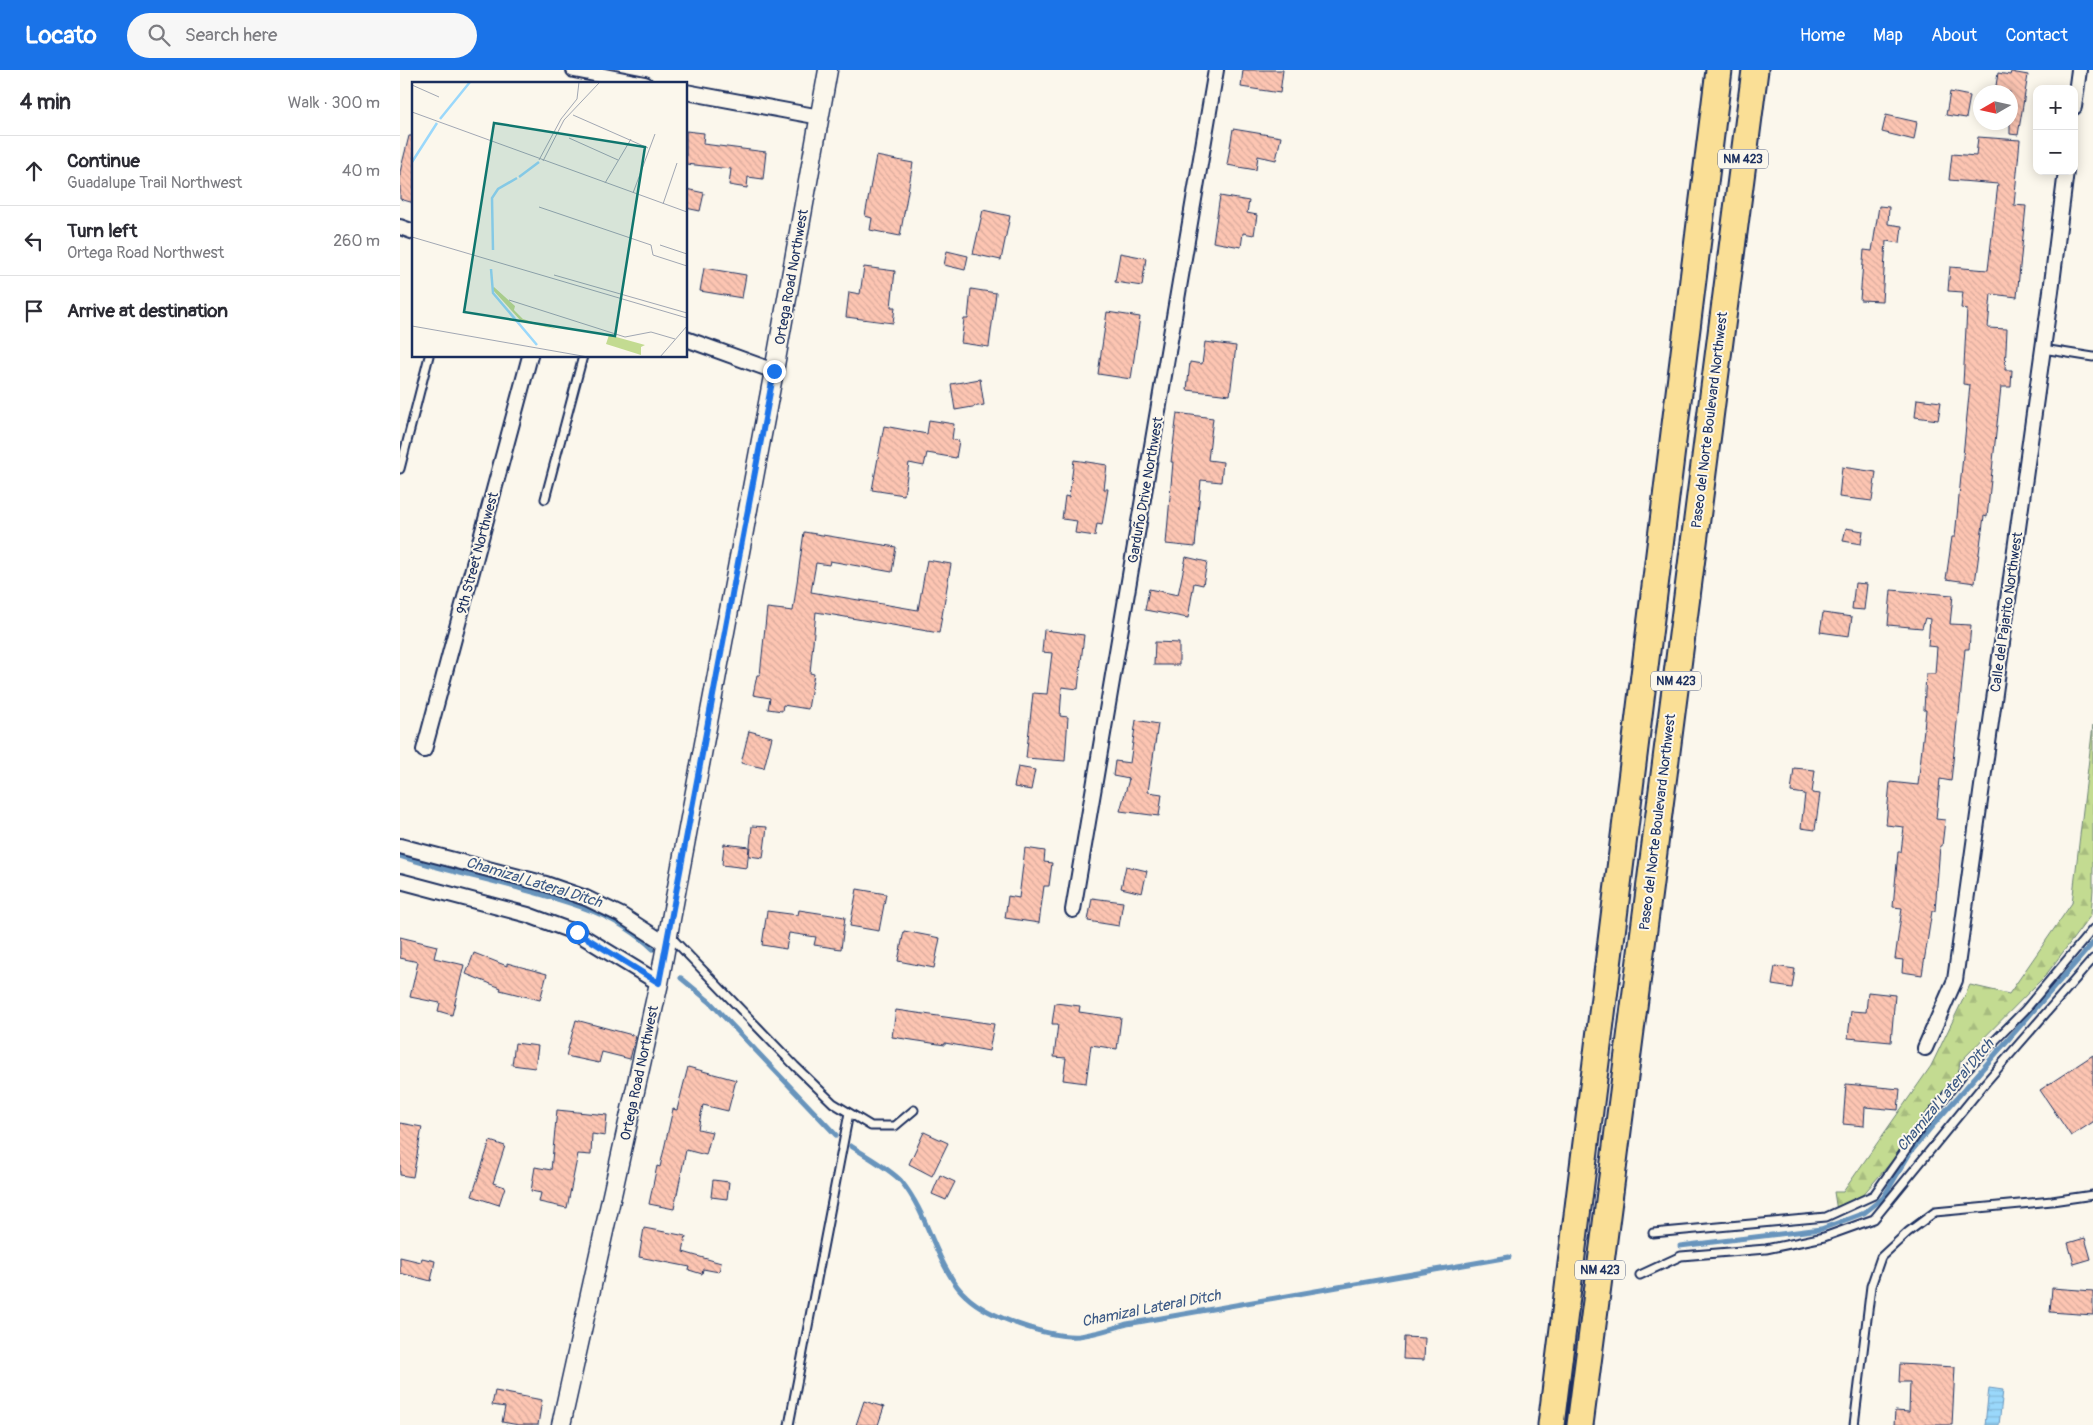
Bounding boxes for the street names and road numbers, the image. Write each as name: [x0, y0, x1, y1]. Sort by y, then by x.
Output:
road number: NM 423: [1718, 150, 1768, 168]
street label: Ortega Road Northwest: [771, 208, 812, 346]
street label: Paseo del Norte Boulevard Northwest: [1688, 311, 1731, 529]
street label: Garduño Drive Northwest: [1124, 415, 1167, 565]
street label: 9th Street Northwest: [453, 490, 502, 616]
street label: Calle del Pajarito Northwest: [1987, 531, 2026, 693]
road number: NM 423: [1651, 672, 1701, 690]
street label: Paseo del Norte Boulevard Northwest: [1636, 713, 1679, 931]
street label: Ortega Road Northwest: [617, 1004, 662, 1142]
road number: NM 423: [1575, 1260, 1625, 1280]

